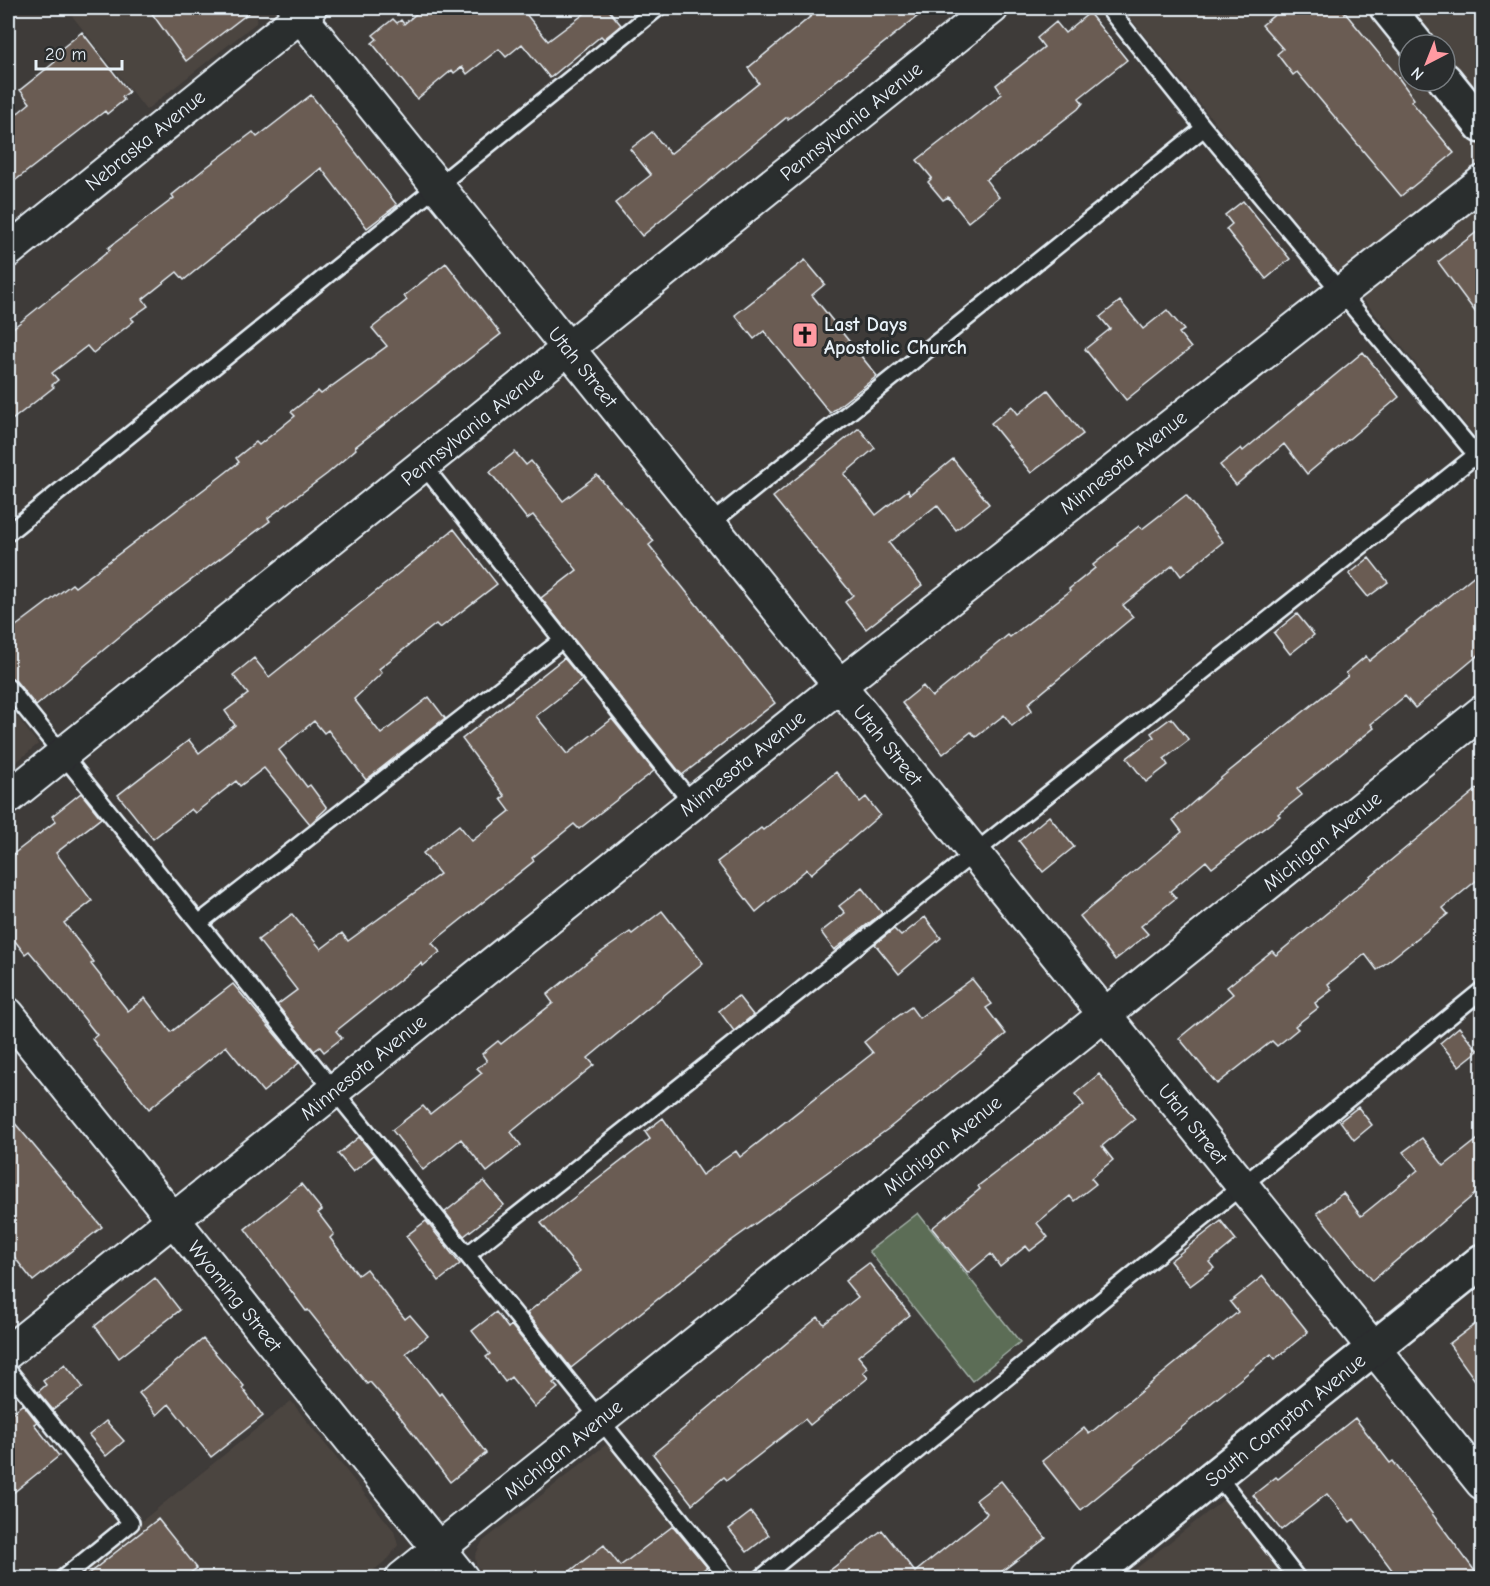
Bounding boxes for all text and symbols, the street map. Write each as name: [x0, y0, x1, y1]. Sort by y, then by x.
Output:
scale bar: [36, 33, 122, 71]
north arrow: [1397, 33, 1457, 93]
text: 20 m: [45, 44, 86, 65]
street label: Pennsylvania Avenue: [776, 57, 927, 186]
text: N: [1408, 63, 1428, 84]
street label: Nebraska Avenue: [81, 85, 210, 196]
place label: Last Days Apostolic Church: [824, 313, 967, 359]
church icon: Last Days Apostolic Church: [790, 320, 820, 350]
street label: Utah Street: [543, 322, 623, 413]
street label: Pennsylvania Avenue: [397, 362, 548, 491]
street label: Minnesota Avenue: [1055, 406, 1192, 519]
street label: Utah Street: [848, 700, 928, 791]
street label: Minnesota Avenue: [675, 706, 810, 821]
street label: Michigan Avenue: [1258, 787, 1386, 896]
street label: Minnesota Avenue: [296, 1010, 431, 1125]
street label: Utah Street: [1153, 1079, 1233, 1170]
street label: Michigan Avenue: [878, 1091, 1006, 1200]
street label: Wyoming Street: [183, 1236, 287, 1357]
street label: South Compton Avenue: [1201, 1349, 1370, 1492]
street label: Michigan Avenue: [499, 1395, 627, 1504]

